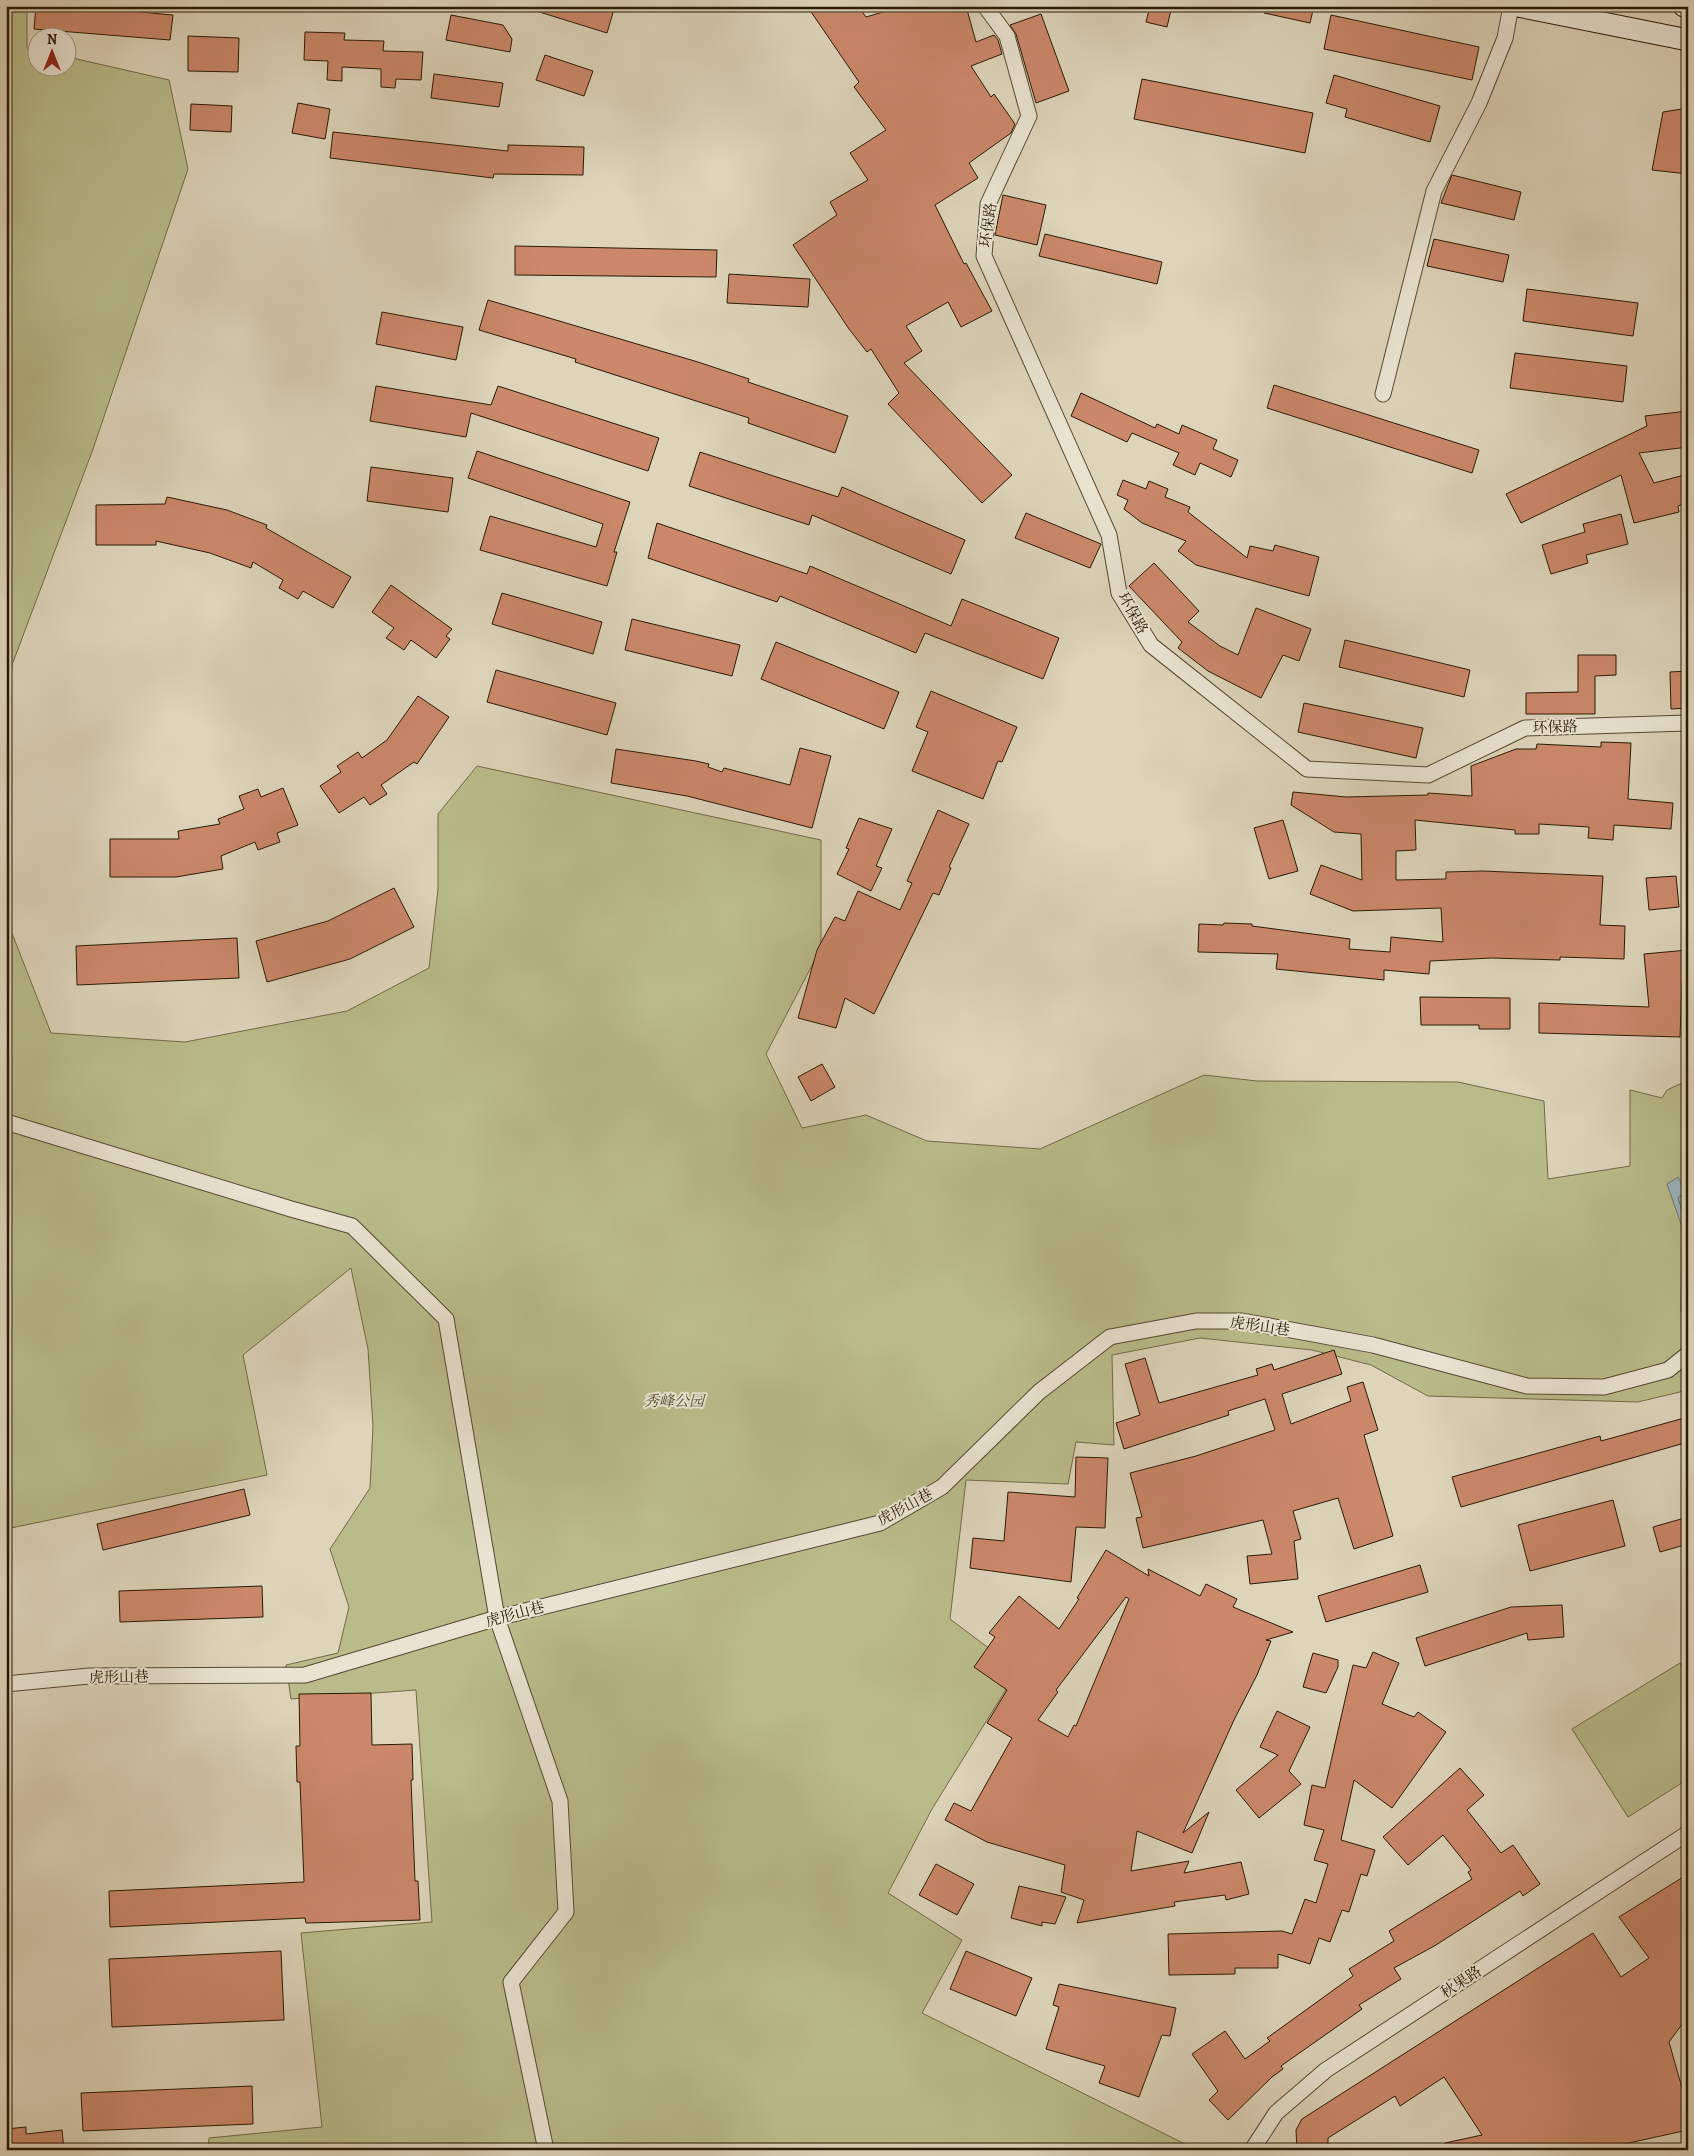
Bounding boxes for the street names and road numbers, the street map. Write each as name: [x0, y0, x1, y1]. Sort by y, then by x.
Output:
street label: 环保路: [975, 201, 1001, 249]
street label: 环保路: [1113, 588, 1153, 638]
street label: 环保路: [1532, 716, 1578, 738]
street label: 虎形山巷: [1229, 1312, 1291, 1340]
street label: 虎形山巷: [874, 1484, 936, 1530]
street label: 虎形山巷: [483, 1597, 547, 1631]
street label: 虎形山巷: [89, 1666, 149, 1688]
street label: 秋果路: [1437, 1961, 1485, 2003]

